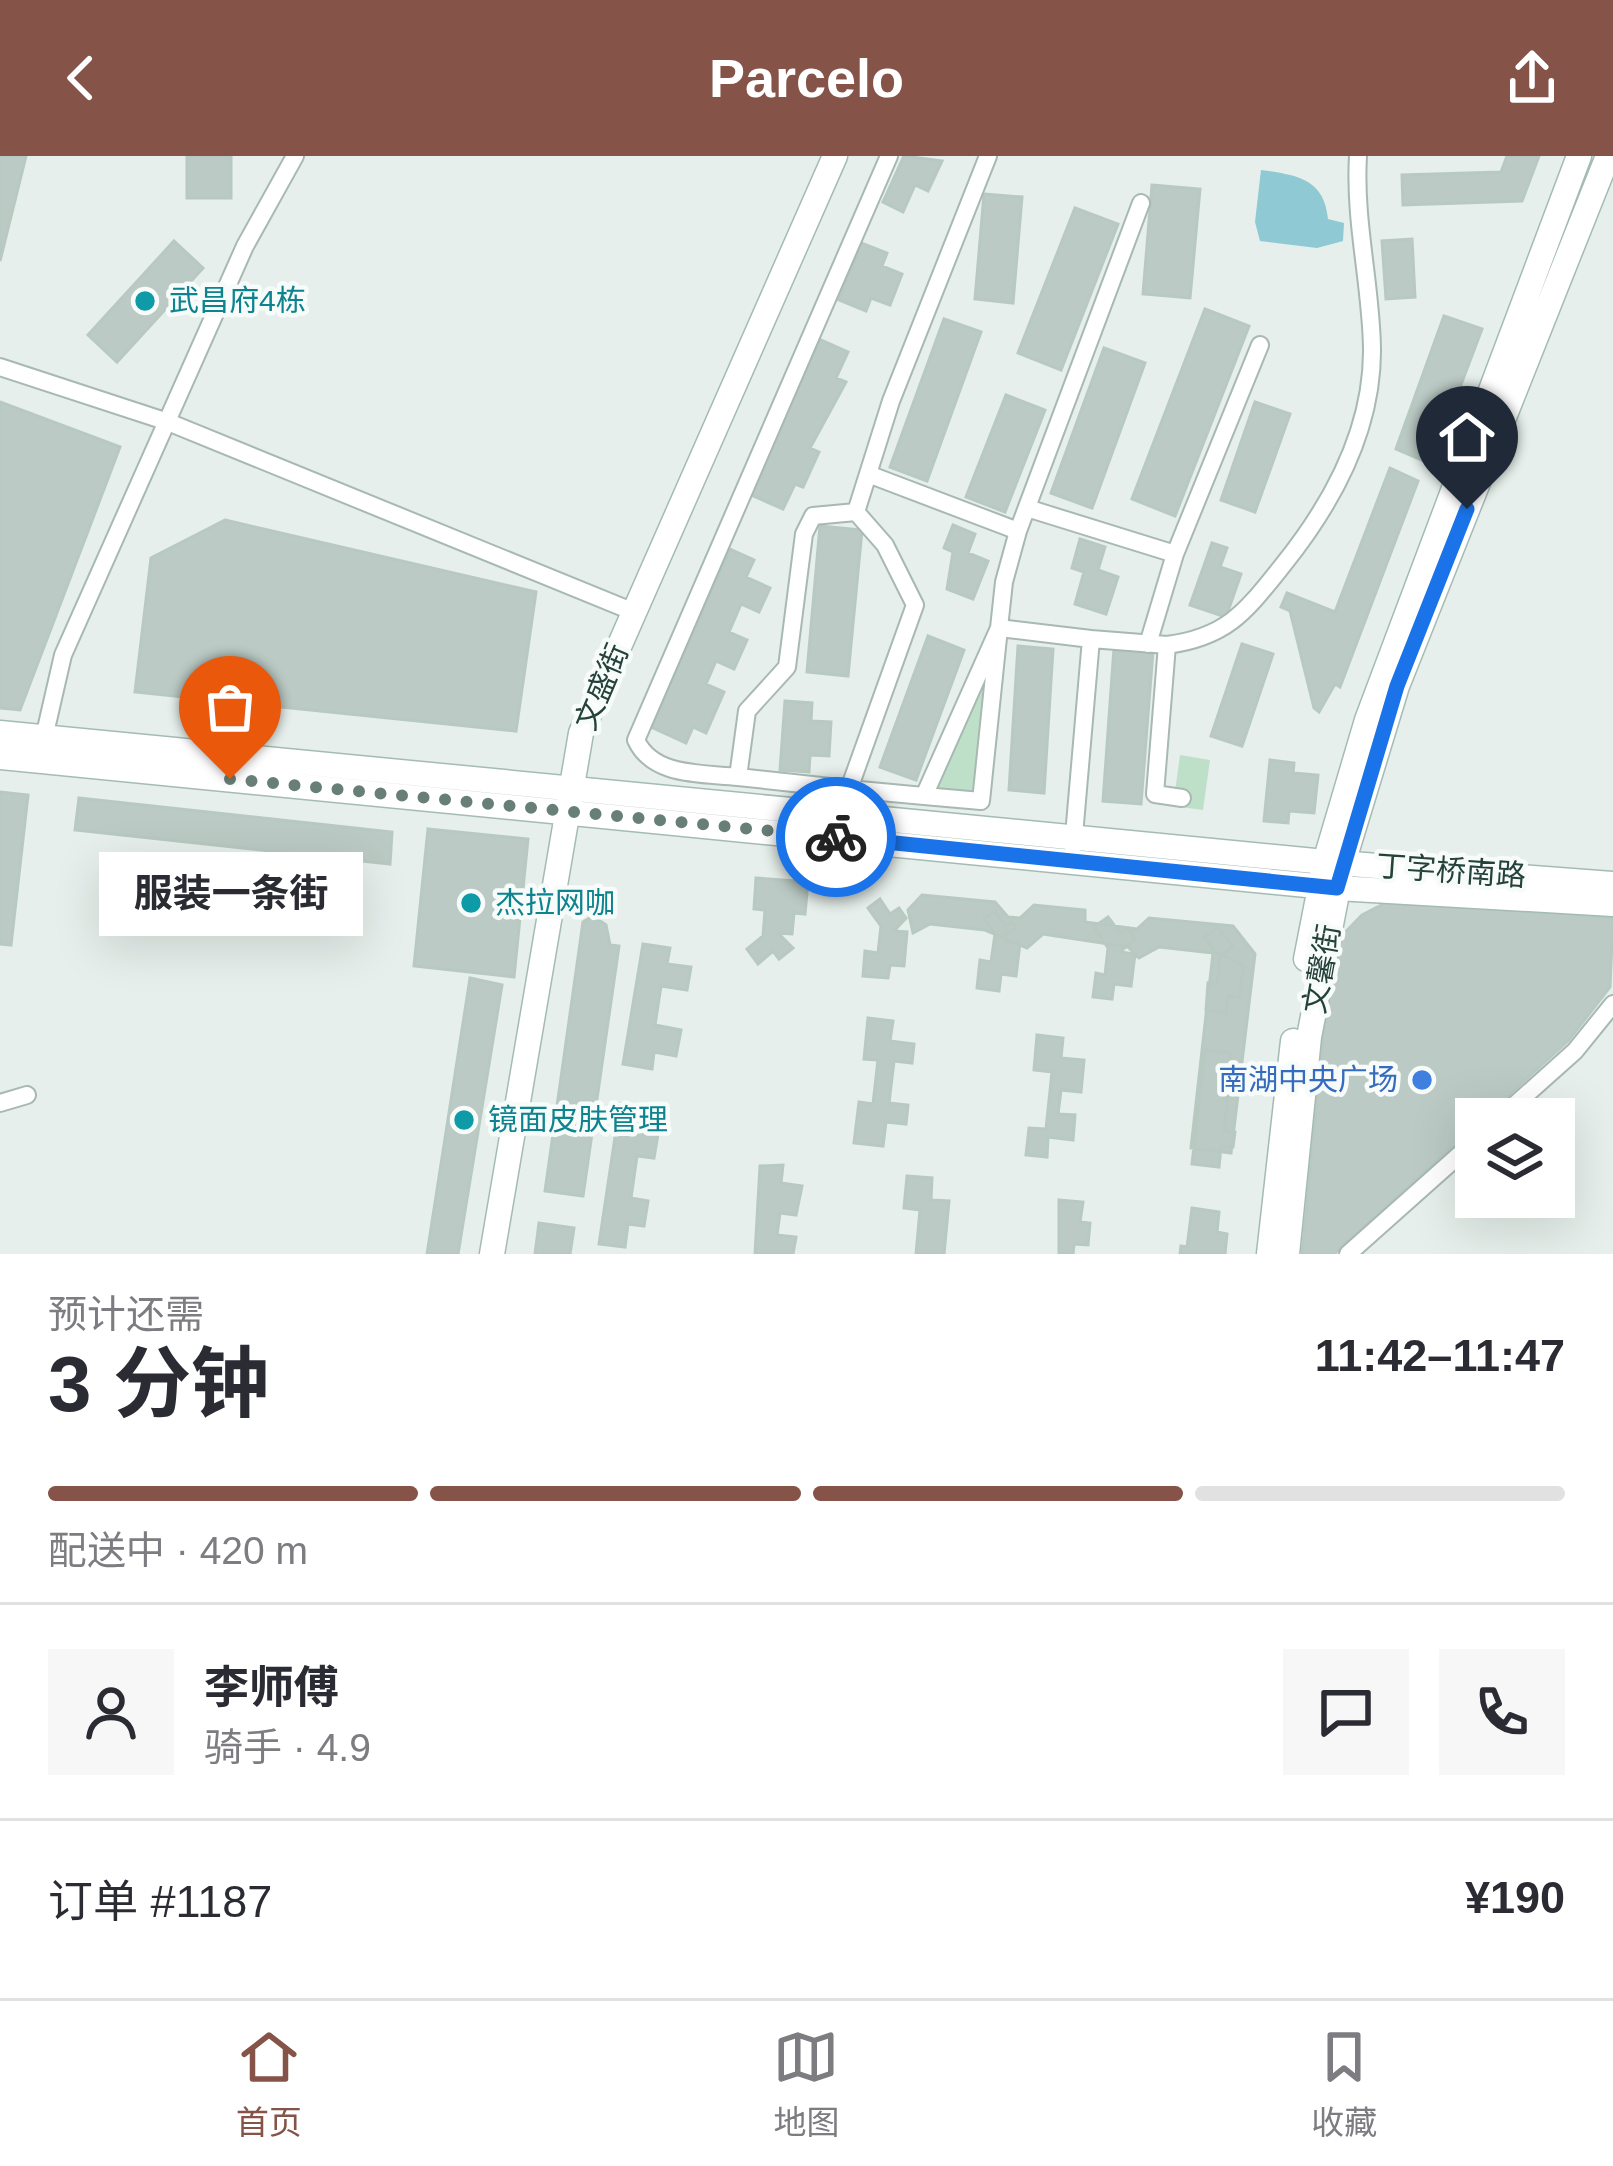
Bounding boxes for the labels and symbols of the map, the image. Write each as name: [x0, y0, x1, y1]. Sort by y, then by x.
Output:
place label: 武昌府4栋: [169, 284, 306, 317]
marker: 武昌府4栋: [132, 288, 158, 314]
pin: [1416, 386, 1518, 509]
street label: 文盛街: [569, 639, 634, 735]
pin: [179, 656, 281, 779]
courier: [776, 777, 896, 897]
street label: 丁字桥南路: [1375, 849, 1527, 892]
callout: 服装一条街: [98, 851, 362, 935]
place label: 杰拉网咖: [495, 886, 615, 919]
marker: 杰拉网咖: [458, 890, 484, 916]
street label: 文馨街: [1297, 922, 1346, 1016]
place label: 南湖中央广场: [1218, 1063, 1398, 1096]
marker: 南湖中央广场: [1409, 1067, 1435, 1093]
place label: 镜面皮肤管理: [488, 1103, 668, 1136]
marker: 镜面皮肤管理: [451, 1107, 477, 1133]

